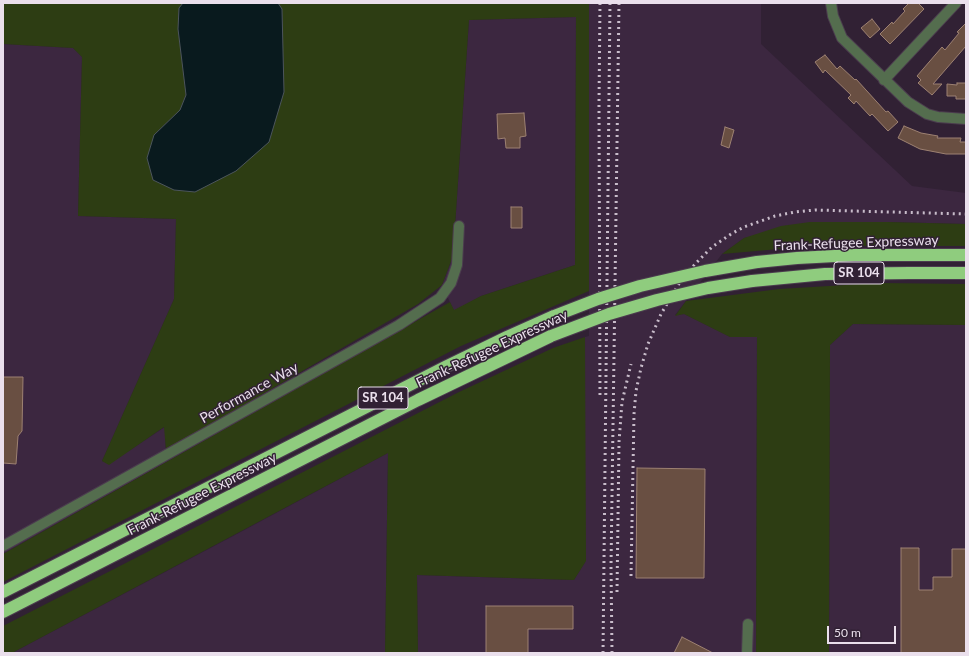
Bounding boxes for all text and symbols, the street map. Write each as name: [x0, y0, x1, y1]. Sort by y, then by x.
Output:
street label: Frank-Refugee Expressway: [773, 232, 939, 254]
road number: SR 104: [834, 262, 884, 284]
street label: Frank-Refugee Expressway: [414, 307, 570, 391]
street label: Performance Way: [197, 359, 301, 427]
road number: SR 104: [358, 387, 408, 409]
street label: Frank-Refugee Expressway: [125, 449, 279, 539]
scale bar: [829, 618, 898, 644]
text: 50 m: [834, 625, 861, 640]

